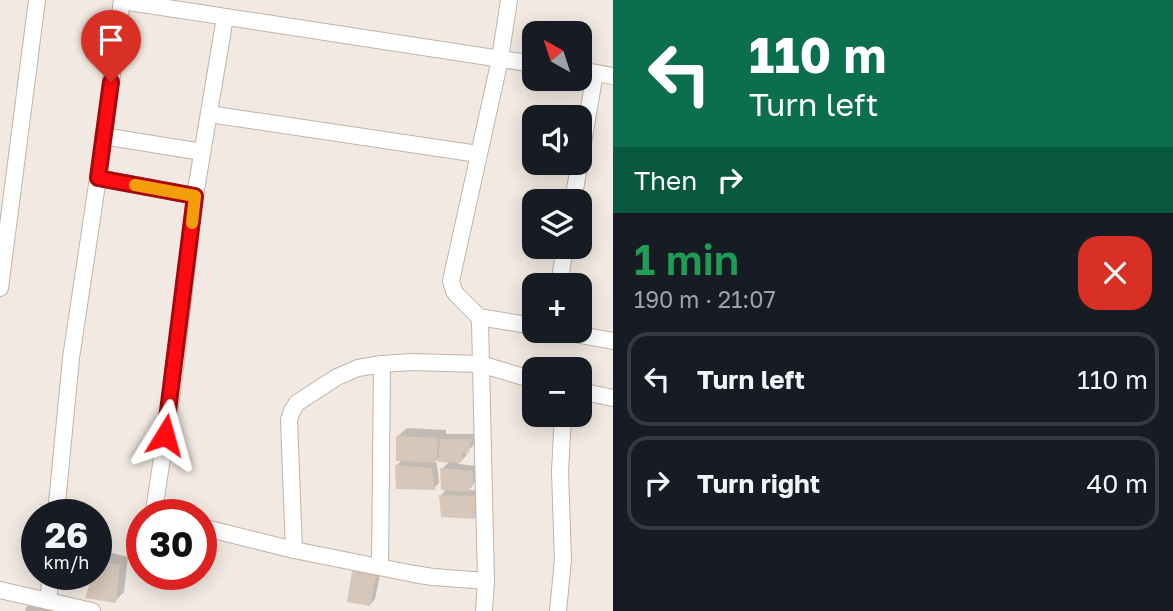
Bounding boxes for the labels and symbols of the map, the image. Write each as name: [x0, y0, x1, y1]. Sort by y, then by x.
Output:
pin: [81, 10, 141, 82]
north arrow: [522, 21, 592, 91]
position arrow: [128, 398, 202, 472]
speed limit sign: 30: [126, 499, 217, 590]

